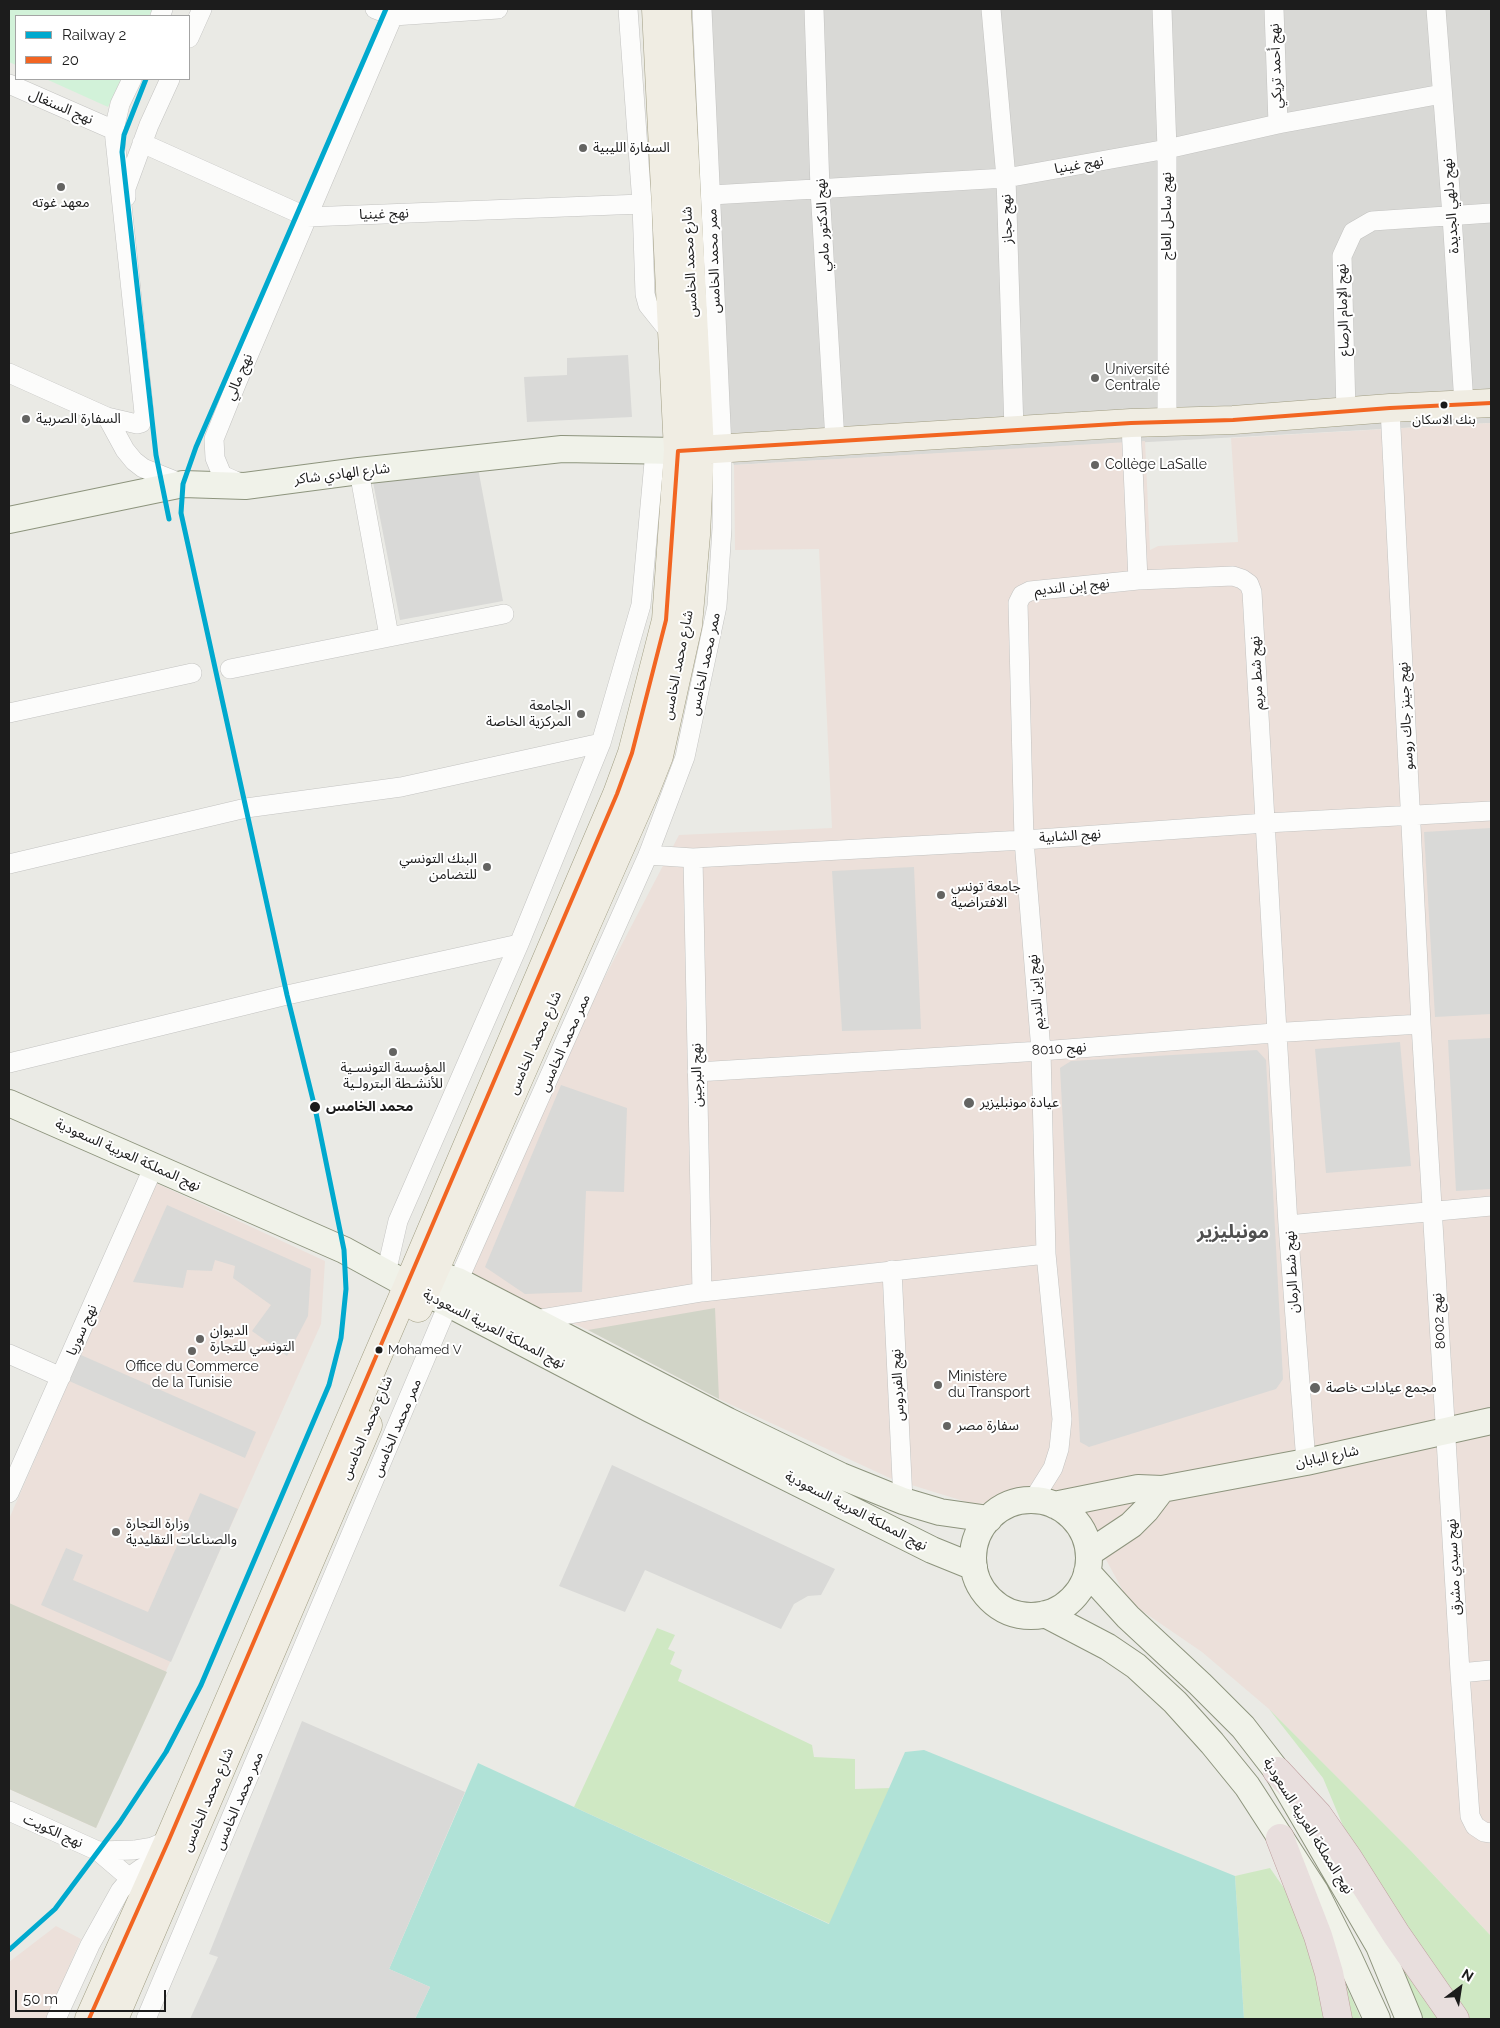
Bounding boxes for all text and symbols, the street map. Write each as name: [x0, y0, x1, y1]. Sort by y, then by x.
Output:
legend: [15, 15, 190, 80]
street label: نهج أحمد تريكي: [1266, 23, 1286, 109]
text: Railway 2: [62, 26, 126, 44]
text: 20: [62, 51, 79, 69]
street label: نهج السنغال: [26, 86, 96, 128]
place label: السفارة الليبية: [593, 140, 670, 156]
marker: السفارة الليبية: [577, 142, 589, 154]
street label: نهج غينيا: [1053, 152, 1105, 178]
street label: نهج دلهي الجديدة: [1439, 158, 1463, 254]
street label: نهج ساحل العاج: [1159, 172, 1175, 260]
street label: نهج الدكتور مامي: [812, 178, 834, 272]
marker: معهد غوته: [55, 181, 67, 193]
street label: نهج حجاز: [998, 194, 1016, 244]
place label: معهد غوته: [32, 195, 90, 211]
street label: نهج غينيا: [359, 205, 409, 223]
street label: شارع محمد الخامس: [679, 206, 701, 318]
street label: ممر محمد الخامس: [704, 208, 724, 314]
street label: نهج الإمام الرصاع: [1333, 263, 1353, 357]
street label: نهج مالي: [222, 351, 256, 403]
place label: Université Centrale: [1105, 362, 1170, 394]
marker: Université Centrale: [1089, 372, 1101, 384]
marker: بنك الاسكان: [1439, 400, 1449, 410]
place label: السفارة الصربية: [36, 411, 121, 427]
place label: بنك الاسكان: [1412, 412, 1476, 428]
marker: السفارة الصربية: [20, 413, 32, 425]
place label: Collège LaSalle: [1105, 457, 1207, 473]
marker: Collège LaSalle: [1089, 459, 1101, 471]
street label: شارع الهادي شاكر: [293, 460, 391, 488]
street label: نهج إبن النديم: [1034, 575, 1110, 599]
street label: شارع محمد الخامس: [659, 609, 697, 721]
street label: ممر محمد الخامس: [686, 611, 724, 717]
street label: نهج شط مريم: [1247, 635, 1267, 711]
street label: نهج جينز جاك روسو: [1395, 662, 1417, 770]
place label: الجامعة المركزية الخاصة: [486, 698, 571, 730]
marker: الجامعة المركزية الخاصة: [575, 708, 587, 720]
street label: نهج الشابية: [1038, 825, 1102, 847]
place label: البنك التونسي للتضامن: [399, 851, 477, 884]
marker: البنك التونسي للتضامن: [481, 861, 493, 873]
place label: جامعة تونس الافتراضية: [951, 879, 1021, 912]
marker: جامعة تونس الافتراضية: [935, 889, 947, 901]
street label: نهج إبن النديم: [1024, 954, 1048, 1030]
street label: شارع محمد الخامس: [505, 989, 565, 1097]
street label: ممر محمد الخامس: [536, 992, 594, 1094]
street label: نهج 8010: [1031, 1039, 1087, 1059]
street label: نهج البرجين: [688, 1043, 706, 1107]
marker: المؤسسة التونسـية للأنشـطة البترولـية: [387, 1046, 399, 1058]
place label: المؤسسة التونسـية للأنشـطة البترولـية: [340, 1060, 446, 1092]
place label: عيادة مونبليزير: [980, 1095, 1059, 1111]
marker: عيادة مونبليزير: [962, 1096, 976, 1110]
place label: محمد الخامس: [326, 1099, 413, 1115]
marker: محمد الخامس: [308, 1100, 322, 1114]
street label: نهج المملكة العربية السعودية: [53, 1115, 203, 1195]
district label: مونبليزير: [1197, 1221, 1269, 1243]
street label: نهج شط الرمان: [1281, 1230, 1303, 1314]
street label: نهج المملكة العربية السعودية: [420, 1286, 568, 1372]
street label: نهج 8002: [1429, 1292, 1449, 1350]
street label: نهج سوريا: [63, 1302, 101, 1358]
place label: الديوان التونسي للتجارة: [210, 1323, 295, 1355]
marker: الديوان التونسي للتجارة: [194, 1333, 206, 1345]
place label: Mohamed V: [388, 1342, 461, 1358]
marker: Office du Commerce de la Tunisie: [186, 1345, 198, 1357]
marker: Mohamed V: [374, 1345, 384, 1355]
street label: نهج الفردوس: [888, 1348, 908, 1422]
place label: Office du Commerce de la Tunisie: [125, 1359, 259, 1391]
place label: Ministère du Transport: [948, 1369, 1030, 1401]
street label: شارع محمد الخامس: [338, 1373, 396, 1483]
street label: ممر محمد الخامس: [369, 1376, 425, 1480]
marker: Ministère du Transport: [932, 1379, 944, 1391]
place label: مجمع عيادات خاصة: [1326, 1380, 1437, 1396]
marker: مجمع عيادات خاصة: [1308, 1381, 1322, 1395]
place label: سفارة مصر: [957, 1418, 1019, 1434]
marker: سفارة مصر: [941, 1420, 953, 1432]
street label: شارع اليابان: [1294, 1442, 1360, 1472]
street label: نهج المملكة العربية السعودية: [782, 1468, 930, 1554]
place label: وزارة التجارة والصناعات التقليدية: [126, 1516, 237, 1548]
street label: نهج سيدي مشرق: [1443, 1518, 1465, 1616]
marker: وزارة التجارة والصناعات التقليدية: [110, 1526, 122, 1538]
street label: شارع محمد الخامس: [179, 1745, 237, 1855]
street label: ممر محمد الخامس: [211, 1749, 267, 1853]
street label: نهج المملكة العربية السعودية: [1259, 1755, 1357, 1897]
street label: نهج الكويت: [20, 1810, 86, 1852]
north arrow: [1435, 1963, 1485, 2013]
text: N: [1459, 1966, 1476, 1985]
scale bar: [18, 1980, 169, 2012]
text: 50 m: [23, 1990, 58, 2008]

